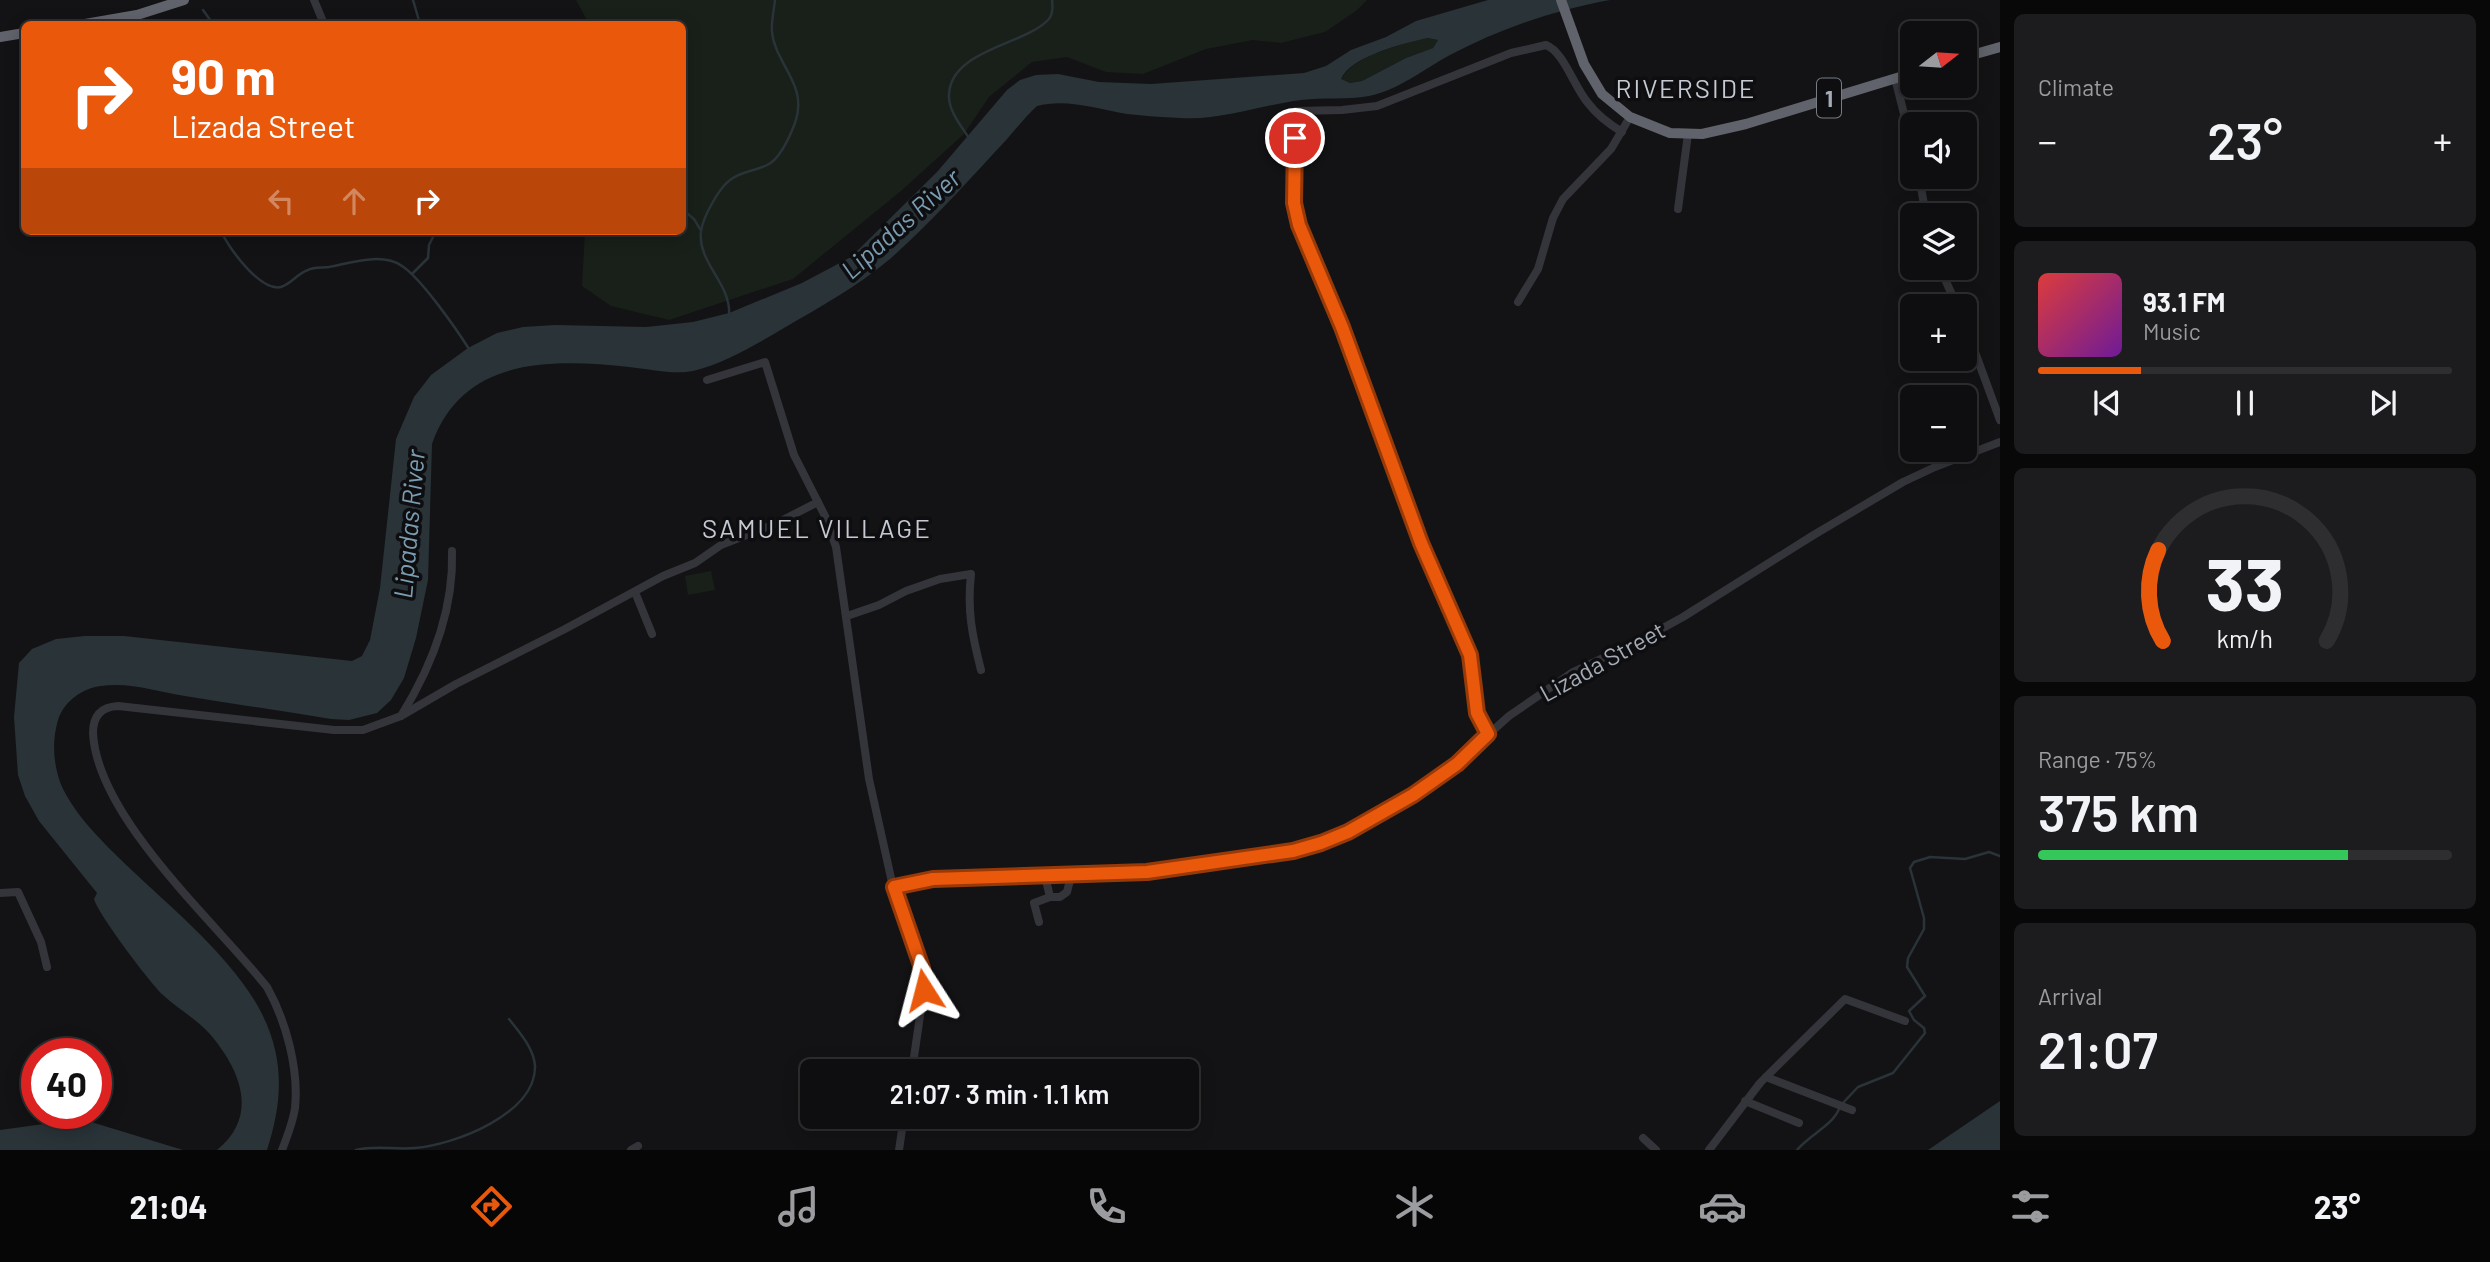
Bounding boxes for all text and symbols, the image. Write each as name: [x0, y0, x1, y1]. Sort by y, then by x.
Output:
north arrow: [1900, 21, 1978, 98]
map controls: [1900, 21, 1977, 462]
text: 90 m: [171, 46, 276, 105]
icon: right: [56, 49, 147, 140]
district label: RIVERSIDE: [1616, 72, 1756, 103]
text: Climate: [2038, 73, 2114, 101]
road number: 1: [1817, 78, 1841, 118]
text: Lizada Street: [171, 106, 356, 144]
pin: [1265, 108, 1325, 168]
text: 23°: [2207, 108, 2283, 170]
button: sound: [1900, 112, 1977, 189]
text: −: [2038, 117, 2057, 163]
text: +: [2433, 117, 2452, 163]
icon: arrive: [1276, 119, 1314, 157]
water label: Lipadas River: [834, 161, 966, 284]
icon: left: [262, 182, 300, 220]
icon: ahead: [335, 182, 373, 220]
icon: right: [408, 182, 446, 220]
button: layers: [1900, 203, 1977, 280]
text: 93.1 FM: [2143, 286, 2225, 317]
button: +: [1900, 294, 1977, 371]
text: Music: [2143, 317, 2201, 345]
icon: previous: [2088, 384, 2126, 422]
icon: pause: [2226, 384, 2264, 422]
icon: next: [2364, 384, 2402, 422]
button: −: [1900, 385, 1977, 462]
water label: Lipadas River: [386, 448, 430, 600]
district label: SAMUEL VILLAGE: [702, 512, 932, 543]
text: 33: [2206, 538, 2284, 626]
street label: Lizada Street: [1534, 615, 1670, 707]
text: km/h: [2217, 623, 2273, 653]
text: Range · 75%: [2038, 745, 2157, 773]
text: 375 km: [2038, 780, 2199, 842]
position arrow: [887, 953, 961, 1027]
text: Arrival: [2038, 982, 2102, 1010]
text: 21:07: [2038, 1017, 2158, 1079]
speed limit sign: 40: [21, 1038, 112, 1129]
text: 21:07 · 3 min · 1.1 km: [890, 1078, 1109, 1109]
icon: directions: [467, 1182, 516, 1231]
icon: music: [774, 1182, 823, 1231]
icon: phone: [1082, 1182, 1131, 1231]
icon: climate: [1390, 1182, 1439, 1231]
icon: car: [1698, 1182, 1747, 1231]
icon: filters: [2006, 1182, 2055, 1231]
text: 21:04: [129, 1187, 208, 1225]
text: 23°: [2314, 1187, 2361, 1225]

